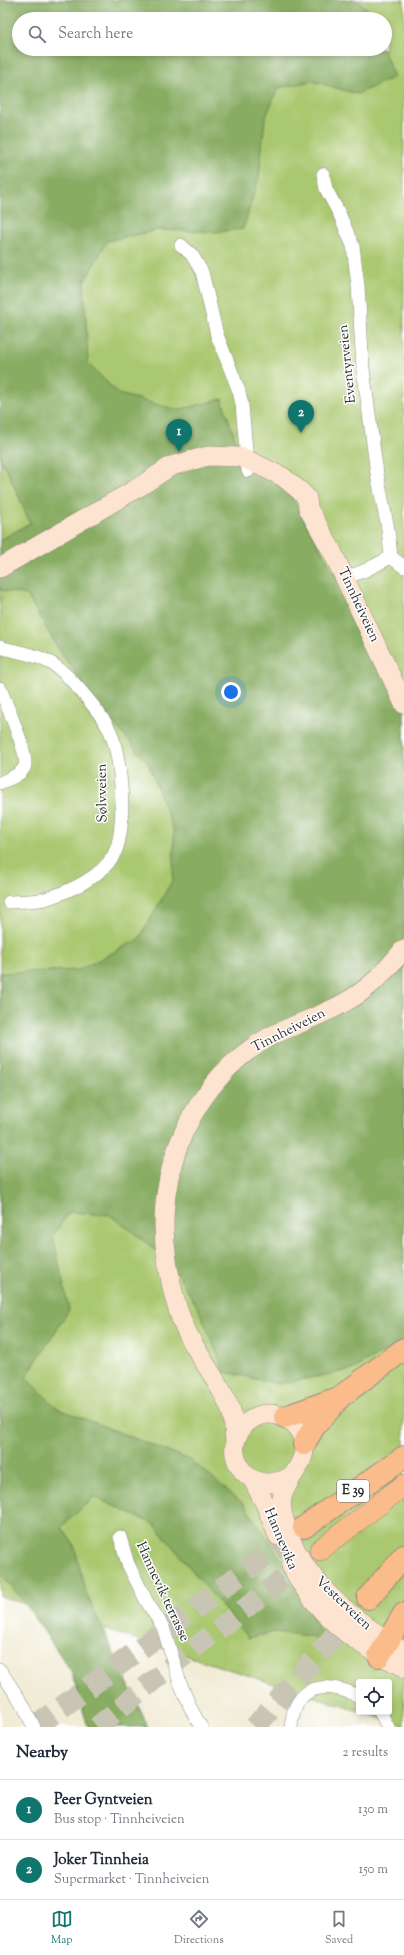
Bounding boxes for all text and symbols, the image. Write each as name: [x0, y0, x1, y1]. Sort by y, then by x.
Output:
search box: [12, 12, 392, 56]
icon: search: [26, 23, 48, 45]
text: Search here: [58, 24, 133, 45]
street label: Eventyrveien: [334, 324, 362, 404]
pin: 2: [288, 400, 314, 433]
pin: 1: [166, 419, 192, 452]
street label: Tinnheiveien: [332, 564, 384, 646]
your location: [221, 682, 241, 702]
street label: Sølvveien: [92, 763, 114, 823]
street label: Tinnheiveien: [249, 1004, 329, 1058]
road number: E 39: [337, 1480, 369, 1502]
street label: Hannevika: [258, 1505, 302, 1574]
street label: Hannevik terrasse: [130, 1539, 194, 1645]
street label: Vesterveien: [310, 1573, 376, 1635]
map controls: [356, 1679, 392, 1715]
button: locate: [356, 1679, 392, 1715]
text: Nearby: [16, 1741, 68, 1765]
text: 2 results: [343, 1744, 388, 1762]
text: Peer Gyntveien: [54, 1790, 153, 1811]
text: 1: [27, 1801, 31, 1819]
text: 130 m: [358, 1801, 388, 1819]
text: Bus stop · Tinnheiveien: [54, 1811, 185, 1829]
text: Joker Tinnheia: [54, 1850, 149, 1871]
text: 2: [26, 1861, 32, 1879]
text: 150 m: [359, 1861, 388, 1879]
text: Supermarket · Tinnheiveien: [54, 1871, 209, 1889]
tab: Map: [51, 1908, 73, 1948]
tab: Directions: [174, 1908, 224, 1948]
tab: Saved: [325, 1908, 353, 1948]

